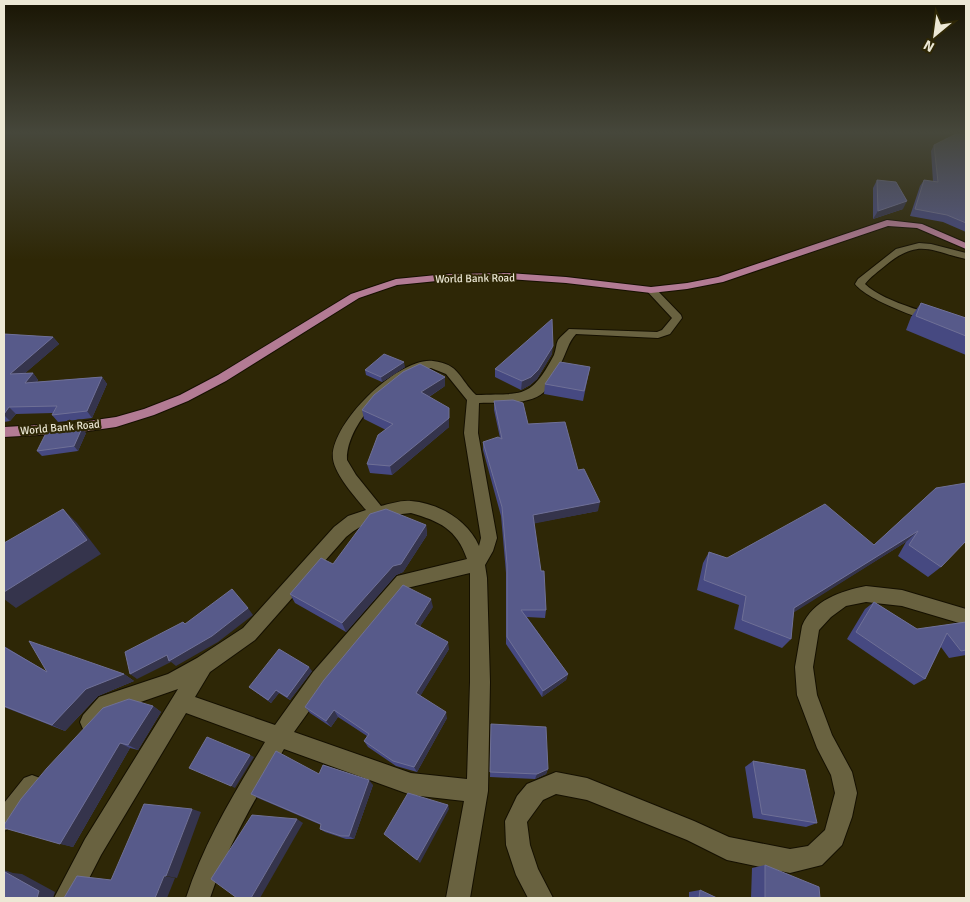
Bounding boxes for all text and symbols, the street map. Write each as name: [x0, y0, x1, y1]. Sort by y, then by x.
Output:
north arrow: [910, 10, 960, 60]
text: N: [921, 36, 937, 56]
street label: World Bank Road: [435, 271, 515, 286]
street label: World Bank Road: [20, 418, 101, 437]

